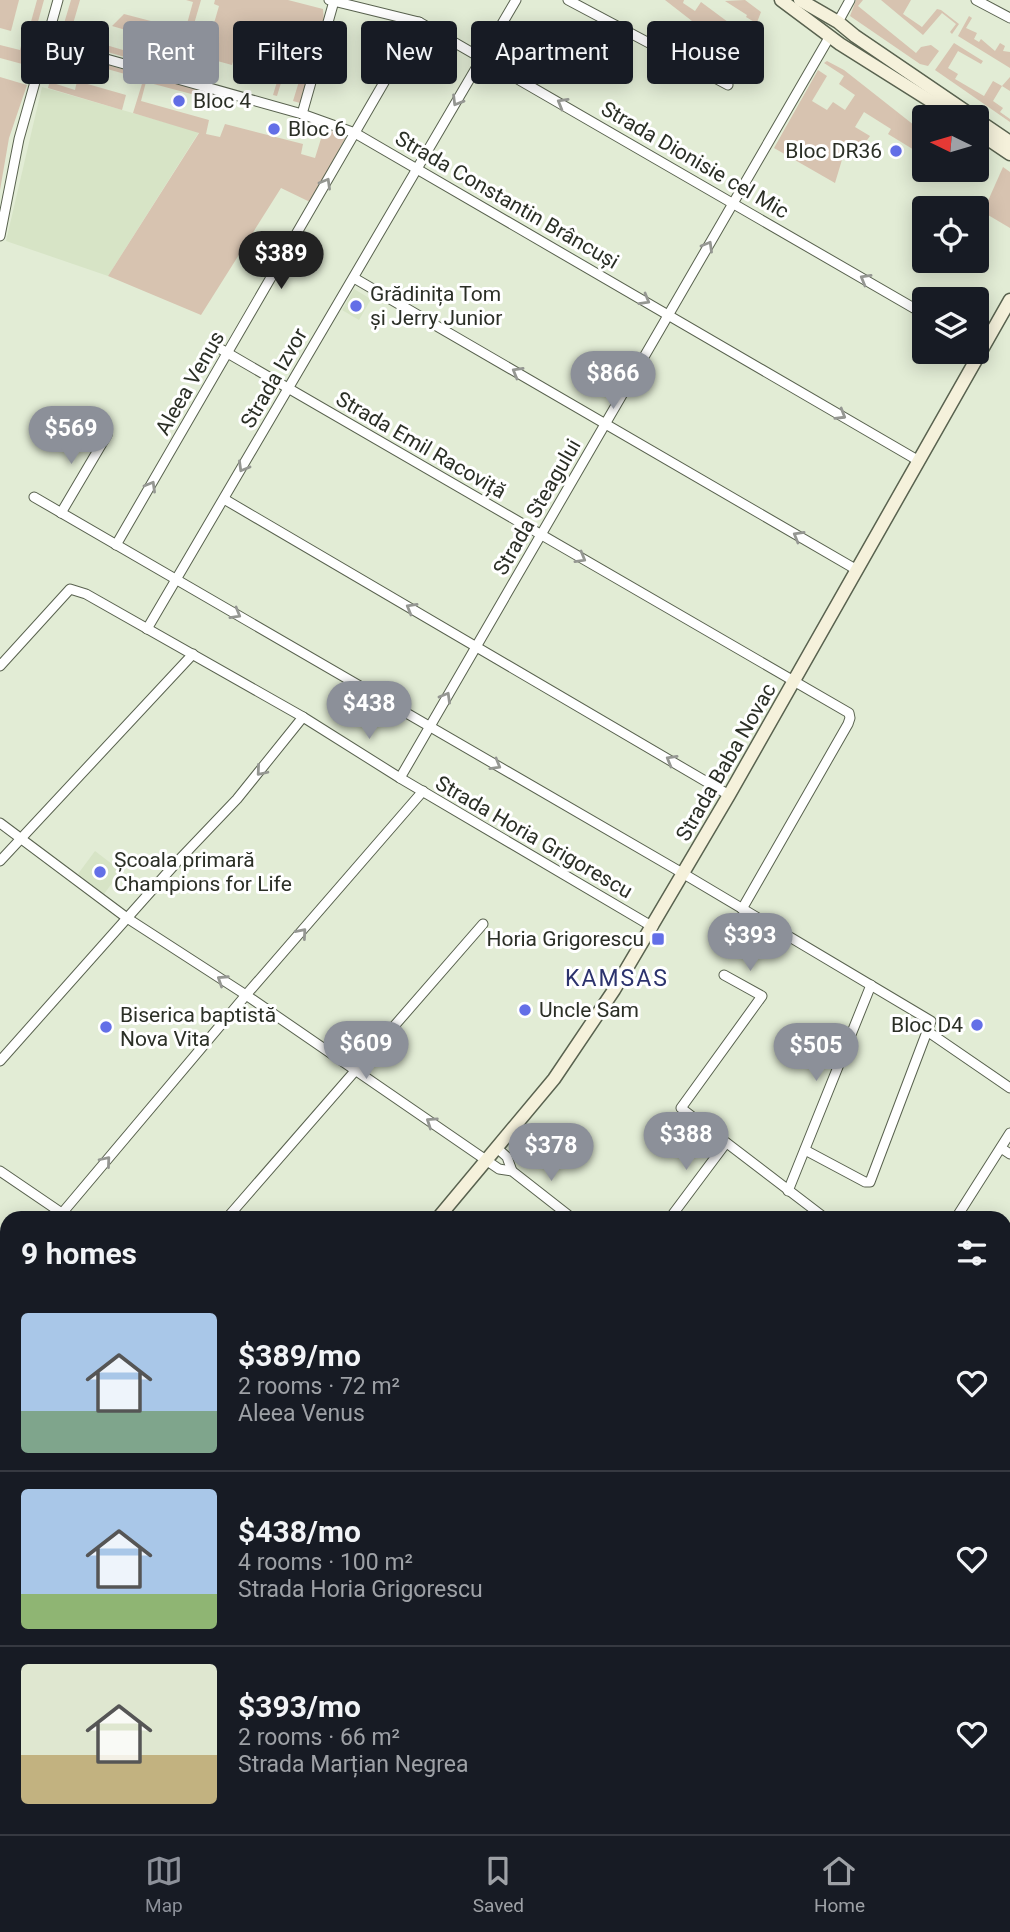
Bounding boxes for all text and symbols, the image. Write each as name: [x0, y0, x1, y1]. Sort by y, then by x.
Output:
chip: Buy: [21, 21, 109, 84]
chip: Rent: [123, 21, 219, 84]
chip: Filters: [233, 21, 347, 84]
chip: New: [361, 21, 457, 84]
chip: Apartment: [471, 21, 633, 84]
chip: House: [647, 21, 764, 84]
place label: Bloc 4: [193, 89, 251, 113]
marker: Bloc 4: [171, 93, 187, 109]
one-way arrow: [452, 94, 465, 107]
street label: Strada Dionisie cel Mic: [597, 96, 793, 224]
one-way arrow: [557, 99, 570, 112]
north arrow: [912, 105, 989, 182]
map controls: [912, 105, 989, 364]
place label: Bloc 6: [288, 117, 346, 141]
marker: Bloc 6: [266, 121, 282, 137]
street label: Strada Constantin Brâncuși: [391, 126, 623, 274]
place label: Bloc DR36: [785, 139, 882, 163]
marker: Bloc DR36: [888, 143, 904, 159]
one-way arrow: [318, 178, 331, 190]
button: locate: [912, 196, 989, 273]
pin: $389: [240, 232, 322, 291]
text: $389: [255, 240, 307, 267]
one-way arrow: [699, 241, 712, 254]
one-way arrow: [860, 274, 873, 287]
place label: Grădinița Tom și Jerry Junior: [370, 282, 502, 330]
button: layers: [912, 287, 989, 364]
one-way arrow: [638, 292, 650, 305]
marker: Grădinița Tom și Jerry Junior: [348, 298, 364, 314]
street label: Strada Izvor: [236, 324, 312, 432]
street label: Aleea Venus: [151, 327, 229, 439]
pin: $866: [572, 352, 654, 411]
text: $866: [587, 360, 639, 387]
one-way arrow: [511, 368, 524, 381]
street label: Strada Emil Racoviță: [331, 386, 510, 504]
pin: $569: [30, 406, 112, 466]
one-way arrow: [834, 407, 847, 420]
text: $569: [45, 415, 97, 442]
street label: Strada Steagului: [488, 435, 586, 579]
one-way arrow: [238, 459, 251, 472]
one-way arrow: [142, 480, 155, 493]
one-way arrow: [793, 531, 805, 544]
one-way arrow: [573, 549, 586, 562]
one-way arrow: [405, 603, 418, 616]
one-way arrow: [229, 606, 241, 619]
street label: Strada Baba Novac: [671, 679, 781, 845]
pin: $438: [328, 682, 410, 741]
text: $438: [343, 690, 395, 717]
one-way arrow: [438, 692, 451, 705]
one-way arrow: [665, 755, 678, 768]
one-way arrow: [489, 757, 502, 770]
one-way arrow: [257, 762, 269, 775]
street label: Strada Horia Grigorescu: [431, 771, 637, 903]
place label: Școala primară Champions for Life: [114, 848, 292, 896]
marker: Școala primară Champions for Life: [92, 864, 108, 880]
pin: $393: [709, 914, 791, 973]
text: $393: [724, 922, 776, 949]
place label: Horia Grigorescu: [486, 927, 644, 951]
one-way arrow: [294, 928, 306, 941]
marker: Horia Grigorescu: [650, 931, 666, 947]
district label: KAMSAS: [565, 965, 669, 992]
one-way arrow: [217, 975, 230, 988]
place label: Uncle Sam: [539, 998, 639, 1022]
marker: Uncle Sam: [517, 1002, 533, 1018]
place label: Biserica baptistă Nova Vita: [120, 1003, 276, 1051]
place label: Bloc D4: [891, 1013, 963, 1037]
marker: Bloc D4: [969, 1017, 985, 1033]
marker: Biserica baptistă Nova Vita: [98, 1019, 114, 1035]
pin: $609: [325, 1021, 407, 1081]
pin: $505: [775, 1024, 857, 1083]
text: $609: [340, 1030, 392, 1057]
text: $505: [790, 1032, 842, 1059]
pin: $388: [645, 1112, 727, 1172]
one-way arrow: [425, 1117, 438, 1130]
text: $388: [660, 1121, 712, 1148]
pin: $378: [510, 1124, 592, 1183]
text: $378: [525, 1132, 577, 1159]
one-way arrow: [98, 1156, 110, 1169]
icon: filters: [953, 1234, 991, 1272]
text: 9 homes: [21, 1236, 137, 1271]
text: $389/mo: [238, 1338, 361, 1373]
icon: home: [77, 1341, 161, 1425]
icon: heart: [953, 1364, 991, 1402]
text: 2 rooms · 72 m²: [238, 1373, 400, 1400]
text: Aleea Venus: [238, 1400, 365, 1427]
text: $438/mo: [238, 1514, 361, 1549]
icon: home: [77, 1517, 161, 1601]
icon: heart: [953, 1540, 991, 1578]
text: 4 rooms · 100 m²: [238, 1549, 413, 1576]
text: Strada Horia Grigorescu: [238, 1576, 483, 1603]
text: $393/mo: [238, 1689, 361, 1724]
icon: home: [77, 1692, 161, 1776]
icon: heart: [953, 1715, 991, 1753]
text: 2 rooms · 66 m²: [238, 1724, 400, 1751]
text: Strada Marțian Negrea: [238, 1751, 468, 1778]
tab: Map: [145, 1852, 183, 1917]
tab: Saved: [473, 1852, 524, 1917]
tab: Home: [814, 1852, 865, 1917]

